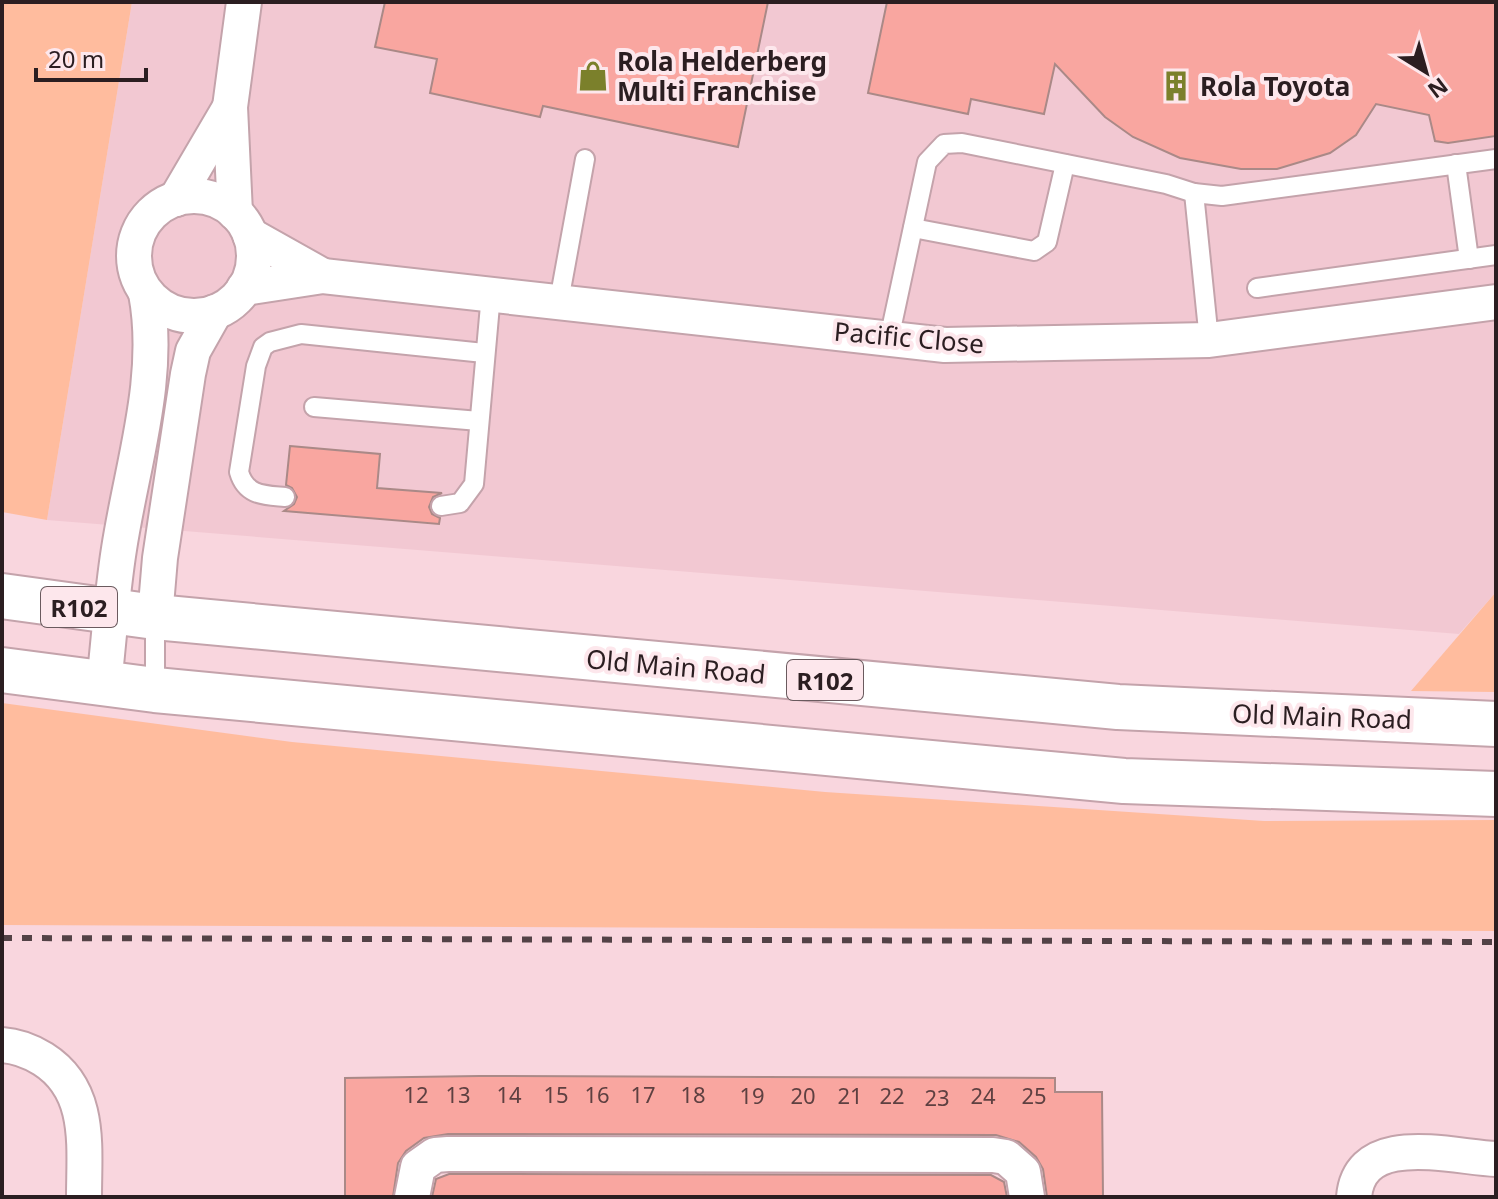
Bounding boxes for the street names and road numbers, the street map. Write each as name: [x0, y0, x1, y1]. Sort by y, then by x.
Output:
street label: Pacific Close: [833, 313, 985, 361]
road number: R102: [41, 587, 117, 627]
street label: Old Main Road: [585, 640, 767, 692]
road number: R102: [787, 660, 863, 700]
street label: Old Main Road: [1231, 695, 1413, 737]

